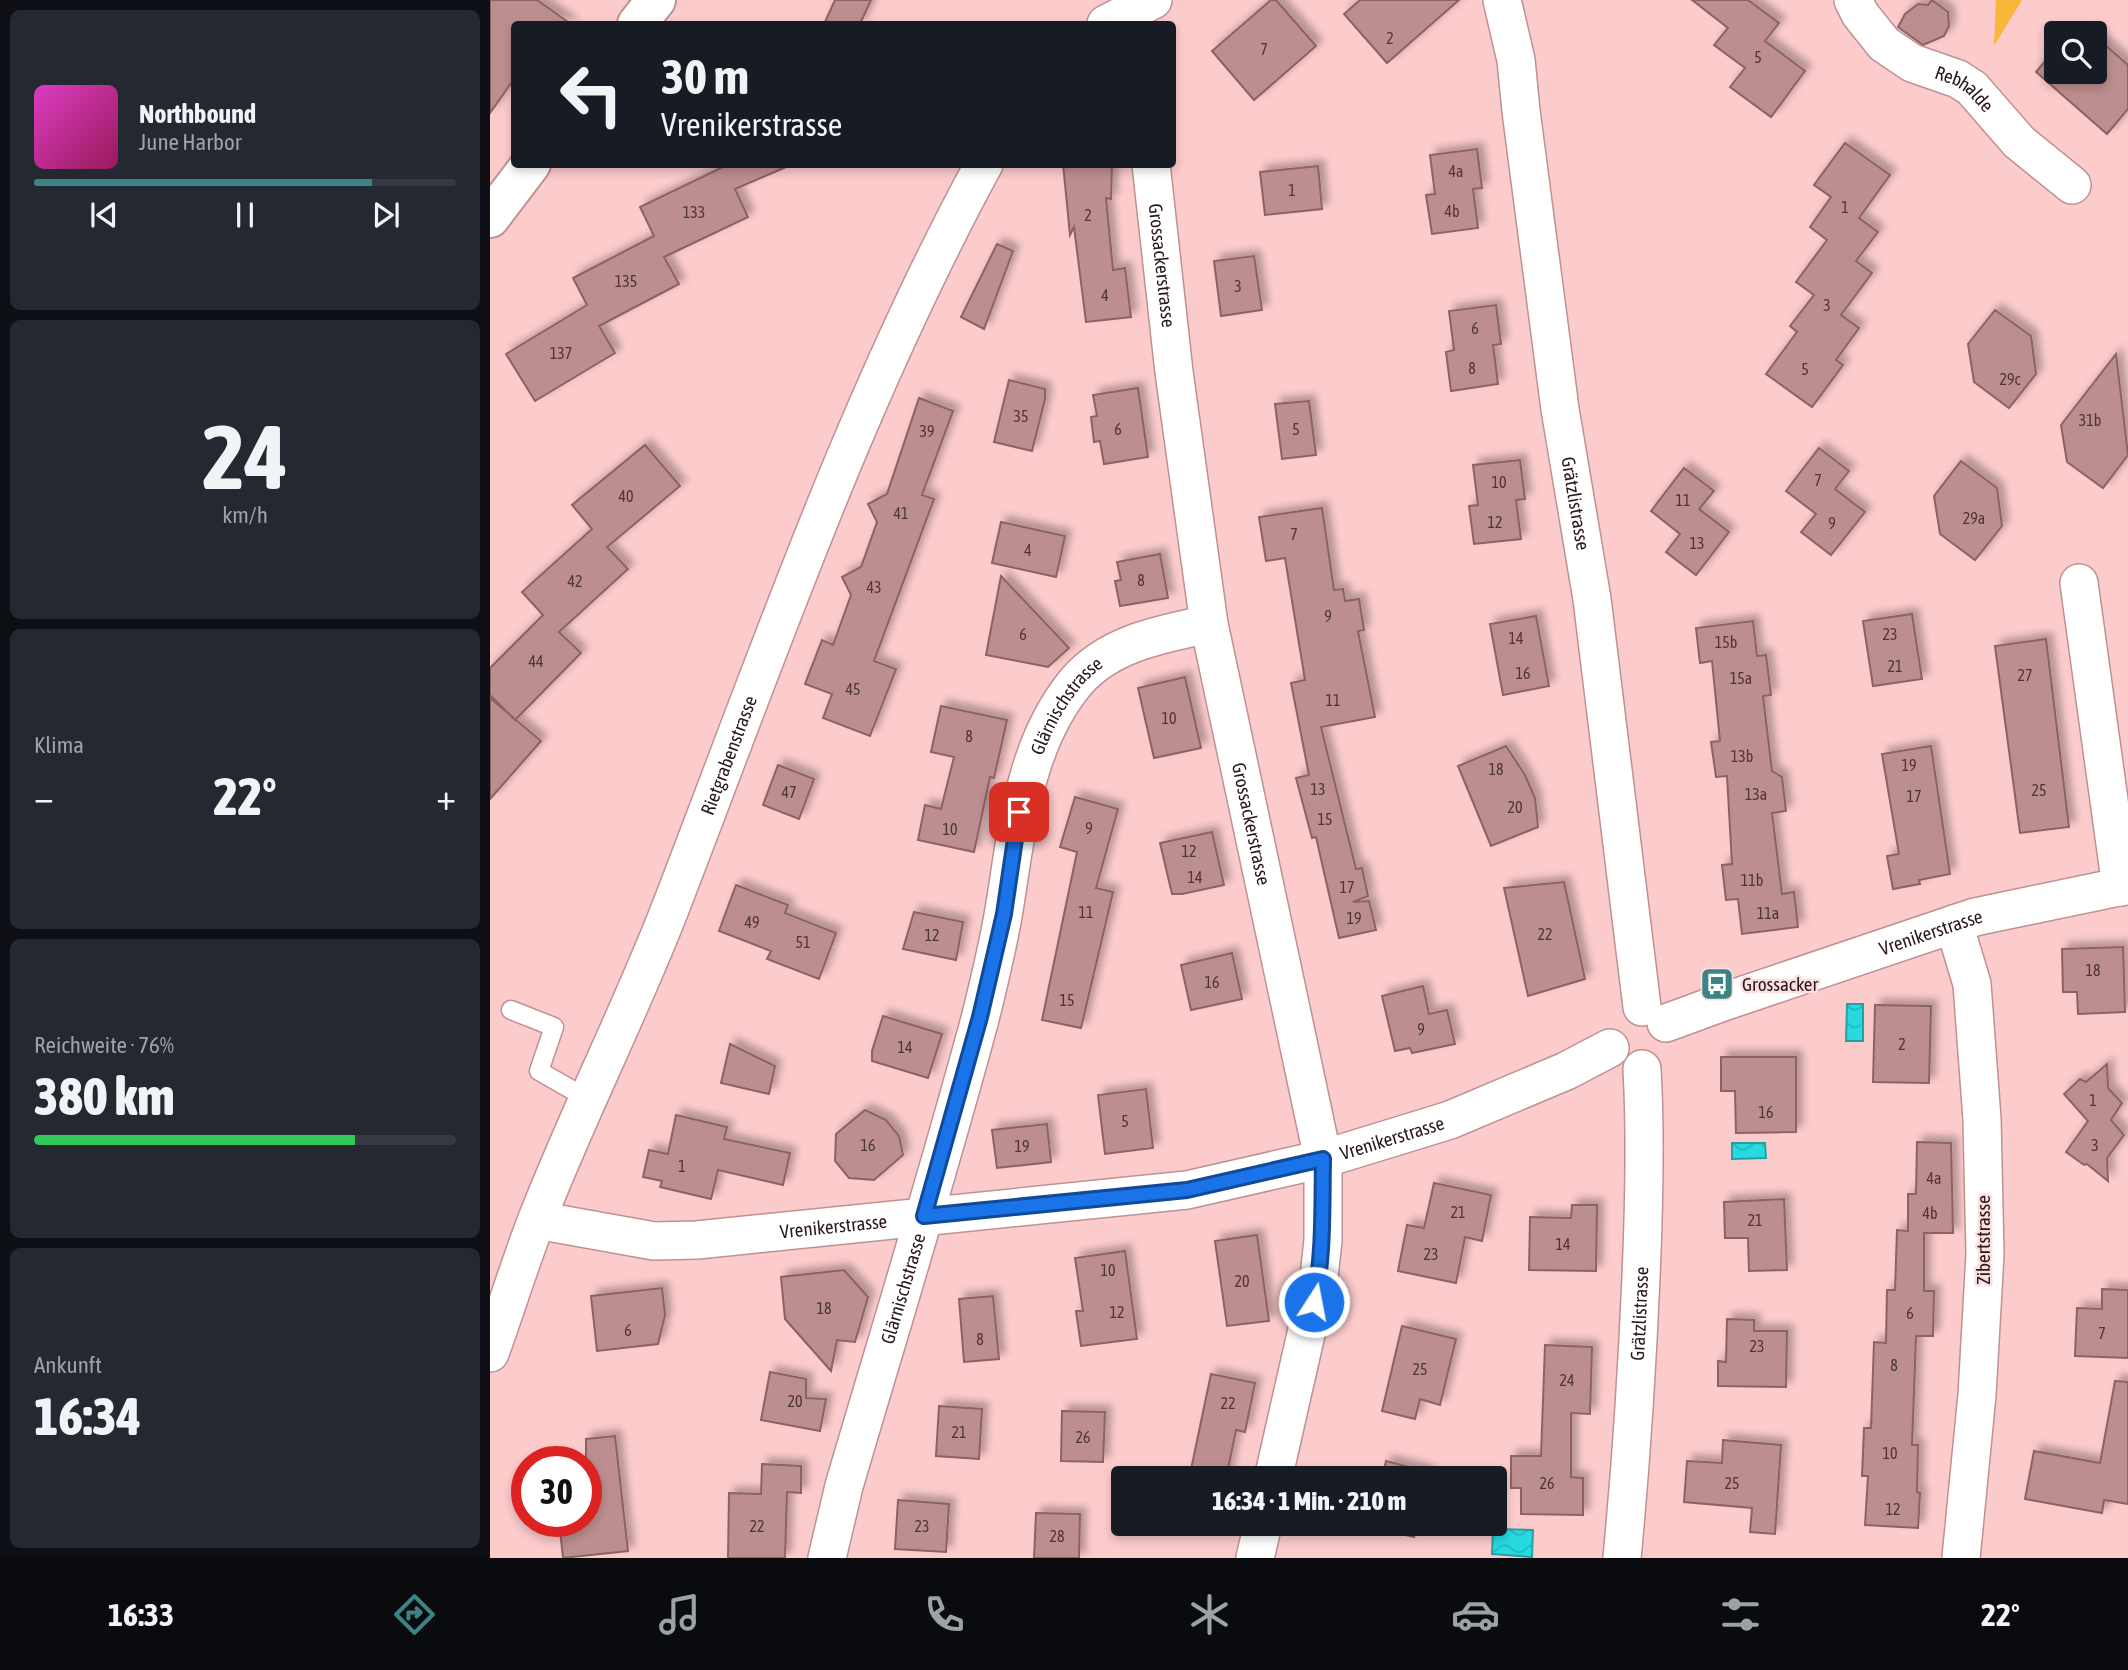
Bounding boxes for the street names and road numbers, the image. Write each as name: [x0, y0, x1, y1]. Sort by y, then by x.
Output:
street label: Rebhalde: [1932, 61, 1998, 116]
street label: Grossackerstrasse: [1144, 202, 1180, 328]
street label: Grätzlistrasse: [1557, 455, 1595, 552]
street label: Glärnischstrasse: [1026, 652, 1106, 758]
street label: Rietgrabenstrasse: [696, 693, 761, 818]
street label: Grossackerstrasse: [1228, 761, 1275, 887]
street label: Vrenikerstrasse: [1876, 905, 1984, 960]
street label: Vrenikerstrasse: [1337, 1112, 1447, 1164]
street label: Zibertstrasse: [1972, 1195, 1994, 1285]
street label: Vrenikerstrasse: [779, 1210, 888, 1242]
street label: Glärnischstrasse: [876, 1231, 930, 1346]
street label: Grätzlistrasse: [1626, 1266, 1652, 1361]

